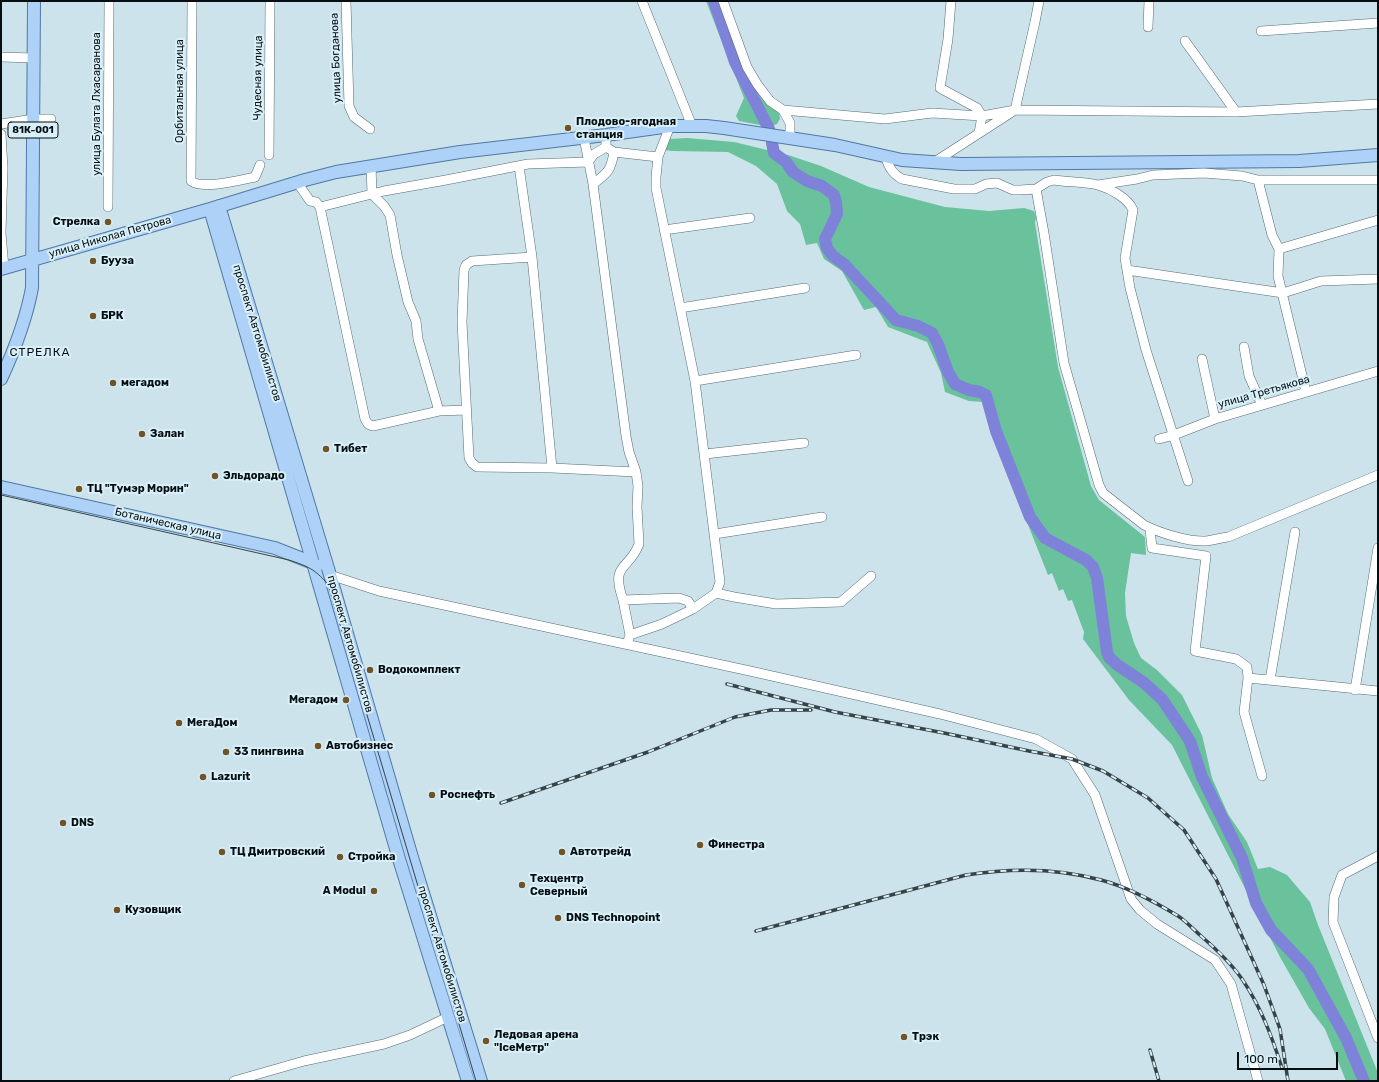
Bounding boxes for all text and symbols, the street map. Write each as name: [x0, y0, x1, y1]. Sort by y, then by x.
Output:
street label: улица Богданова: [328, 13, 344, 103]
street label: улица Булата Лхасаранова: [90, 32, 104, 176]
street label: Чудесная улица: [251, 35, 265, 121]
street label: Орбитальная улица: [173, 39, 187, 143]
place label: Плодово-ягодная станция: [576, 115, 676, 141]
road number: 81К-001: [8, 122, 58, 138]
marker: Плодово-ягодная станция: [563, 123, 573, 133]
street label: улица Николая Петрова: [47, 213, 173, 261]
place label: Стрелка: [53, 215, 100, 229]
marker: Стрелка: [103, 217, 113, 227]
place label: Бууза: [101, 254, 134, 268]
marker: Бууза: [88, 256, 98, 266]
street label: проспект Автомобилистов: [230, 263, 284, 403]
place label: БРК: [101, 309, 123, 323]
marker: БРК: [88, 311, 98, 321]
district label: СТРЕЛКА: [9, 346, 71, 360]
street label: улица Третьякова: [1217, 373, 1311, 411]
place label: мегадом: [121, 376, 169, 390]
marker: мегадом: [108, 378, 118, 388]
place label: Залан: [150, 427, 184, 441]
marker: Залан: [137, 429, 147, 439]
place label: Тибет: [334, 442, 367, 456]
marker: Тибет: [321, 444, 331, 454]
place label: Эльдорадо: [223, 469, 285, 483]
marker: Эльдорадо: [210, 471, 220, 481]
place label: ТЦ "Тумэр Морин": [87, 482, 189, 496]
marker: ТЦ "Тумэр Морин": [74, 484, 84, 494]
street label: Ботаническая улица: [113, 505, 223, 543]
street label: проспект Автомобилистов: [324, 574, 376, 714]
place label: Водокомплект: [378, 663, 461, 677]
marker: Водокомплект: [365, 665, 375, 675]
place label: Мегадом: [289, 693, 338, 707]
marker: Мегадом: [341, 695, 351, 705]
place label: МегаДом: [187, 716, 237, 730]
marker: МегаДом: [174, 718, 184, 728]
place label: Автобизнес: [326, 739, 393, 753]
marker: Автобизнес: [313, 741, 323, 751]
place label: 33 пингвина: [234, 745, 304, 759]
marker: 33 пингвина: [221, 747, 231, 757]
place label: Lazurit: [211, 770, 250, 784]
marker: Lazurit: [198, 772, 208, 782]
place label: Роснефть: [440, 788, 495, 802]
marker: Роснефть: [427, 790, 437, 800]
place label: DNS: [71, 816, 94, 830]
marker: DNS: [58, 818, 68, 828]
place label: Финестра: [708, 838, 765, 852]
marker: Финестра: [695, 840, 705, 850]
place label: ТЦ Дмитровский: [230, 845, 325, 859]
place label: Автотрейд: [570, 845, 631, 859]
marker: ТЦ Дмитровский: [217, 847, 227, 857]
marker: Автотрейд: [557, 847, 567, 857]
place label: Стройка: [348, 850, 396, 864]
marker: Стройка: [335, 852, 345, 862]
place label: Техцентр Северный: [530, 872, 587, 898]
marker: Техцентр Северный: [517, 880, 527, 890]
place label: A Modul: [323, 884, 366, 898]
street label: проспект Автомобилистов: [415, 884, 469, 1024]
marker: A Modul: [369, 886, 379, 896]
place label: Кузовщик: [125, 903, 181, 917]
marker: Кузовщик: [112, 905, 122, 915]
place label: DNS Technopoint: [566, 911, 660, 925]
marker: DNS Technopoint: [553, 913, 563, 923]
place label: Ледовая арена "IceМетр": [494, 1028, 578, 1054]
place label: Трэк: [912, 1030, 939, 1044]
marker: Трэк: [899, 1032, 909, 1042]
marker: Ледовая арена "IceМетр": [481, 1036, 491, 1046]
scale bar: [1239, 1044, 1340, 1070]
text: 100 m: [1244, 1052, 1278, 1066]

